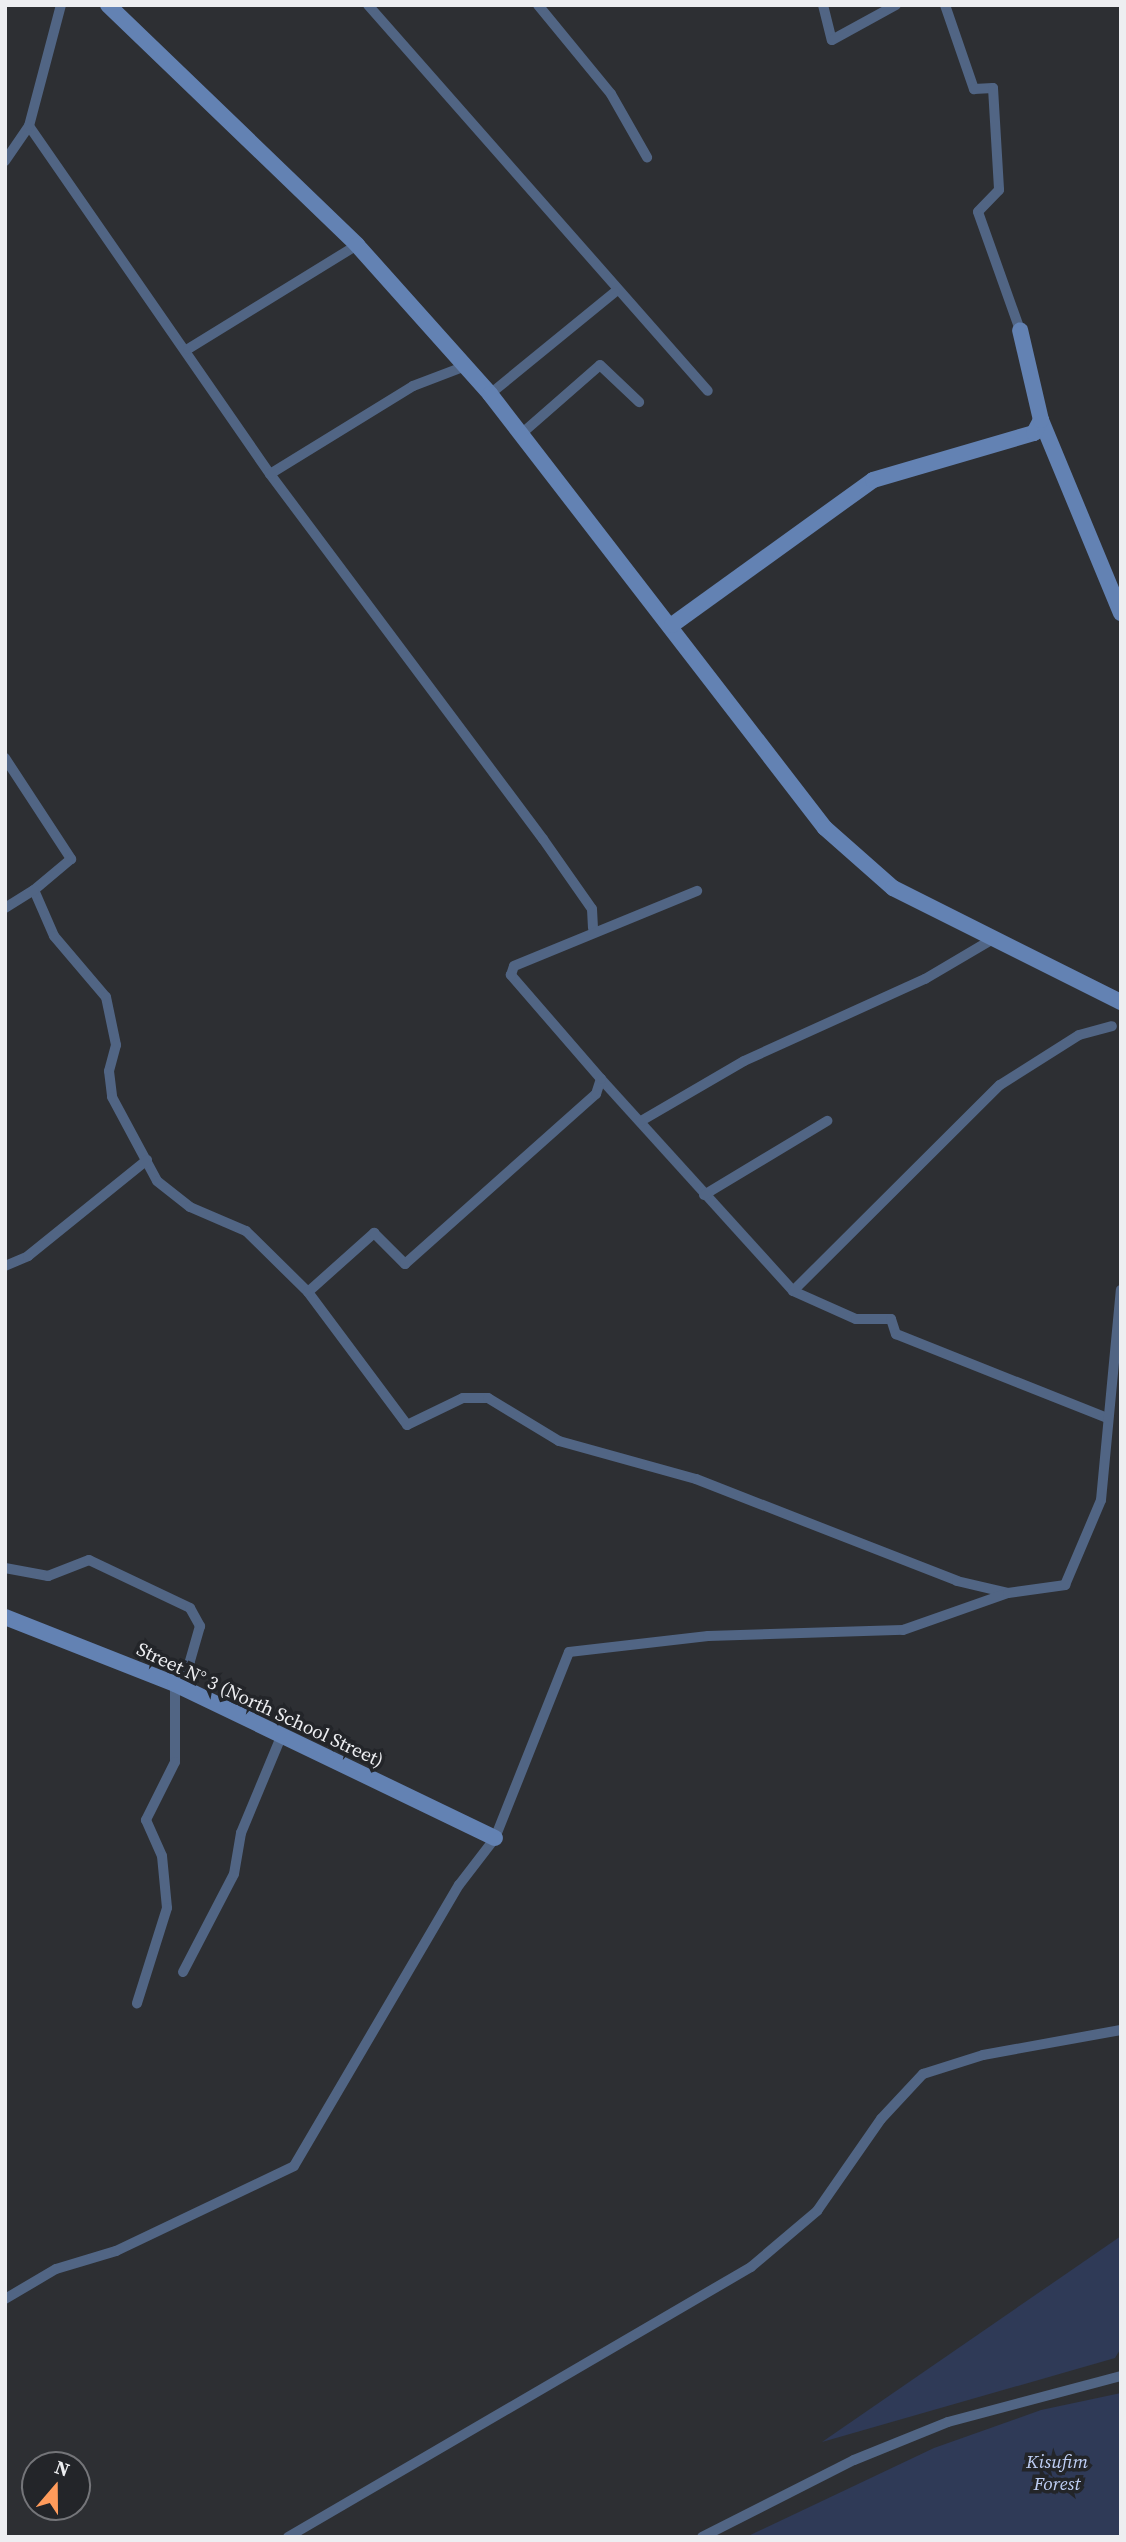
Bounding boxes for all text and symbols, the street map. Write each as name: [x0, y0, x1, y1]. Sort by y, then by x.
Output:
street label: Street N° 3 (North School Street): [133, 1638, 387, 1772]
north arrow: [21, 2451, 91, 2521]
park label: Kisufim Forest: [1026, 2451, 1088, 2495]
text: N: [52, 2454, 73, 2483]

